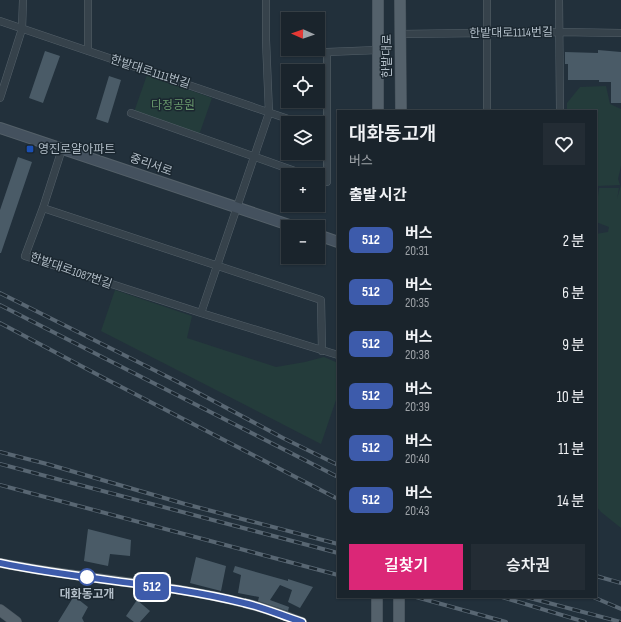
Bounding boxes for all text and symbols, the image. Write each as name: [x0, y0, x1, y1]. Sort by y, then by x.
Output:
north arrow: [281, 12, 325, 56]
map controls: [281, 12, 325, 264]
street label: 한밭대로1114번길: [469, 25, 553, 41]
street label: 한밭대로: [380, 34, 395, 78]
street label: 한밭대로1111번길: [108, 52, 192, 92]
button: locate: [281, 64, 325, 108]
park label: 다정공원: [151, 98, 195, 113]
button: layers: [281, 116, 325, 160]
text: 대화동고개: [349, 123, 436, 146]
button: heart: [543, 123, 585, 165]
place label: 영진로얄아파트: [38, 142, 115, 157]
marker: 영진로얄아파트: [25, 144, 35, 154]
street label: 중리서로: [128, 151, 174, 179]
text: 버스: [349, 153, 373, 169]
button: +: [281, 168, 325, 212]
text: 출발 시간: [349, 186, 407, 205]
button: −: [281, 220, 325, 264]
text: 버스: [405, 224, 433, 243]
text: 512: [362, 231, 380, 248]
text: 2 분: [563, 232, 585, 251]
text: 20:31: [405, 243, 428, 259]
street label: 한밭대로1087번길: [28, 250, 114, 292]
text: 버스: [405, 276, 433, 295]
text: 512: [362, 283, 380, 300]
text: 6 분: [562, 284, 585, 303]
text: 20:35: [405, 295, 429, 311]
text: 버스: [405, 328, 433, 347]
text: 512: [362, 335, 380, 352]
text: 9 분: [562, 336, 585, 355]
text: 20:38: [405, 347, 430, 363]
text: 버스: [405, 380, 433, 399]
text: 512: [362, 387, 380, 404]
text: 10 분: [557, 388, 585, 407]
text: 20:39: [405, 399, 430, 415]
text: 버스: [405, 432, 433, 451]
text: 512: [362, 439, 380, 456]
text: 11 분: [558, 440, 585, 459]
text: 20:40: [405, 451, 430, 467]
text: 버스: [405, 484, 433, 503]
text: 512: [362, 491, 380, 508]
text: 14 분: [557, 492, 585, 511]
text: 20:43: [405, 503, 429, 519]
button: 길찾기: [349, 544, 463, 590]
button: 승차권: [471, 544, 585, 590]
marker: 대화동고개: [78, 568, 96, 586]
line badge: 512: [129, 574, 175, 600]
text: 512: [143, 578, 161, 595]
place label: 대화동고개: [59, 587, 115, 602]

